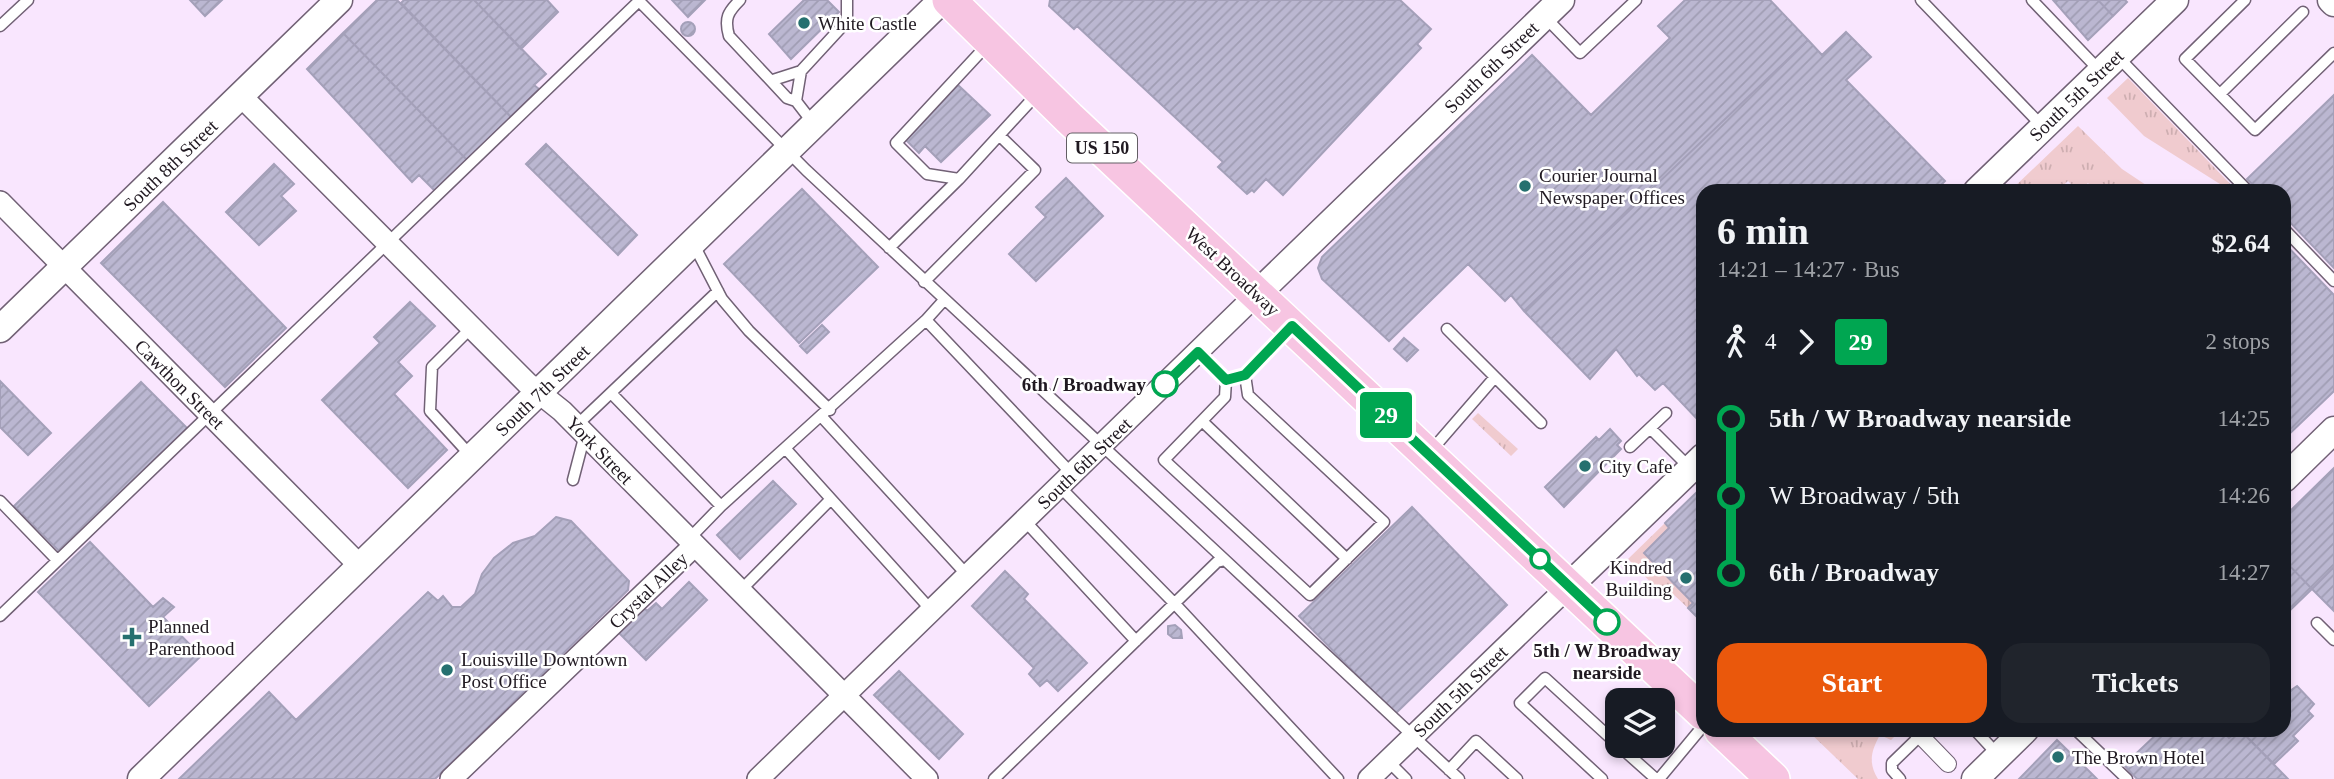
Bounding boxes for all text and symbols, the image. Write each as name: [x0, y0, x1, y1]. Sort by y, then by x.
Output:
place label: White Castle: [818, 13, 917, 34]
marker: White Castle: [796, 15, 812, 31]
street label: South 6th Street: [1440, 17, 1543, 117]
street label: South 5th Street: [2025, 45, 2128, 145]
street label: South 8th Street: [119, 115, 222, 215]
road number: US 150: [1067, 134, 1137, 162]
place label: Courier Journal Newspaper Offices: [1539, 165, 1685, 208]
marker: Courier Journal Newspaper Offices: [1517, 178, 1533, 194]
text: 6 min: [1717, 210, 1809, 252]
street label: West Broadway: [1181, 223, 1284, 320]
text: $2.64: [2212, 229, 2270, 258]
text: 14:21 – 14:27 · Bus: [1717, 257, 1900, 282]
icon: walk: [1717, 323, 1755, 361]
icon: forward: [1787, 323, 1825, 361]
text: 4: [1765, 329, 1777, 354]
text: 29: [1849, 329, 1873, 355]
text: 2 stops: [2205, 329, 2270, 354]
street label: Cawthon Street: [131, 335, 229, 434]
street label: South 7th Street: [491, 340, 594, 440]
marker: 6th / Broadway: [1152, 371, 1178, 397]
place label: 6th / Broadway: [1022, 374, 1146, 395]
line badge: 29: [1354, 392, 1418, 438]
text: 29: [1374, 402, 1398, 428]
text: 5th / W Broadway nearside: [1769, 404, 2071, 433]
text: 14:25: [2218, 406, 2270, 431]
street label: York Street: [562, 412, 638, 489]
street label: South 6th Street: [1033, 413, 1136, 513]
place label: City Cafe: [1599, 456, 1672, 477]
marker: City Cafe: [1577, 458, 1593, 474]
text: W Broadway / 5th: [1769, 481, 1960, 510]
text: 14:26: [2218, 483, 2270, 508]
street label: Crystal Alley: [605, 547, 692, 633]
unlabelled marker: [1530, 549, 1550, 569]
place label: Kindred Building: [1605, 557, 1672, 600]
text: 6th / Broadway: [1769, 558, 1939, 587]
text: 14:27: [2218, 560, 2270, 585]
marker: Kindred Building: [1678, 570, 1694, 586]
marker: 5th / W Broadway nearside: [1594, 609, 1620, 635]
place label: Planned Parenthood: [148, 616, 235, 659]
marker: Planned Parenthood: [122, 627, 142, 647]
place label: 5th / W Broadway nearside: [1533, 640, 1681, 683]
street label: South 5th Street: [1409, 641, 1512, 741]
button: Start: [1717, 643, 1987, 723]
button: Tickets: [2001, 643, 2270, 723]
place label: Louisville Downtown Post Office: [461, 649, 628, 692]
marker: Louisville Downtown Post Office: [439, 662, 455, 678]
map controls: [1605, 688, 1675, 758]
button: layers: [1605, 688, 1675, 758]
place label: The Brown Hotel: [2072, 747, 2205, 768]
marker: The Brown Hotel: [2050, 749, 2066, 765]

